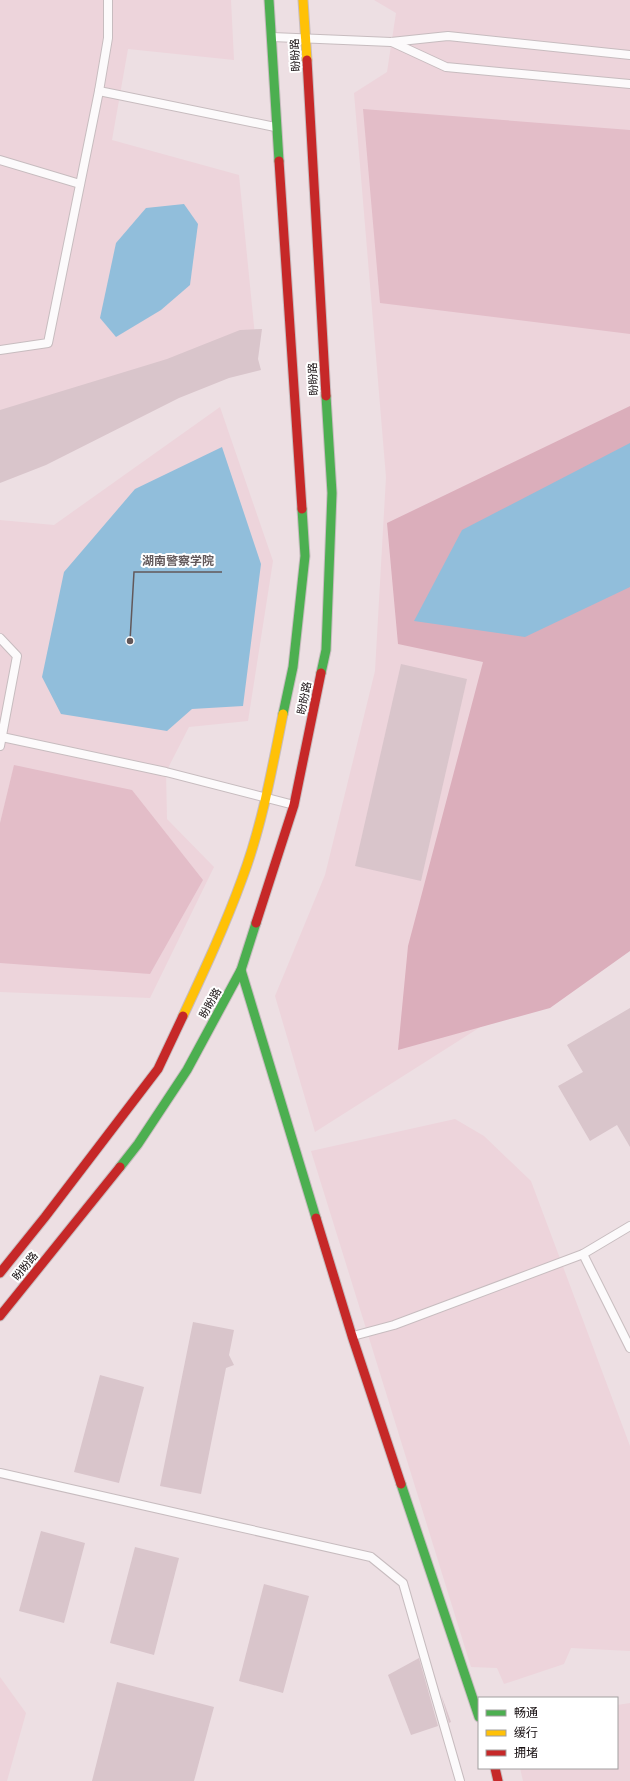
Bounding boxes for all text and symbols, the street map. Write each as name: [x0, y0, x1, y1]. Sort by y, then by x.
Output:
street label: 盼盼路: [287, 38, 303, 72]
street label: 盼盼路: [305, 362, 321, 396]
callout: 湖南警察学院: [134, 548, 222, 572]
text: 湖南警察学院: [142, 553, 214, 568]
street label: 盼盼路: [294, 680, 314, 716]
street label: 盼盼路: [196, 985, 224, 1021]
street label: 盼盼路: [9, 1249, 41, 1283]
legend: [478, 1697, 618, 1769]
text: 畅通: [514, 1705, 538, 1720]
text: 缓行: [514, 1725, 538, 1740]
text: 拥堵: [514, 1745, 538, 1760]

